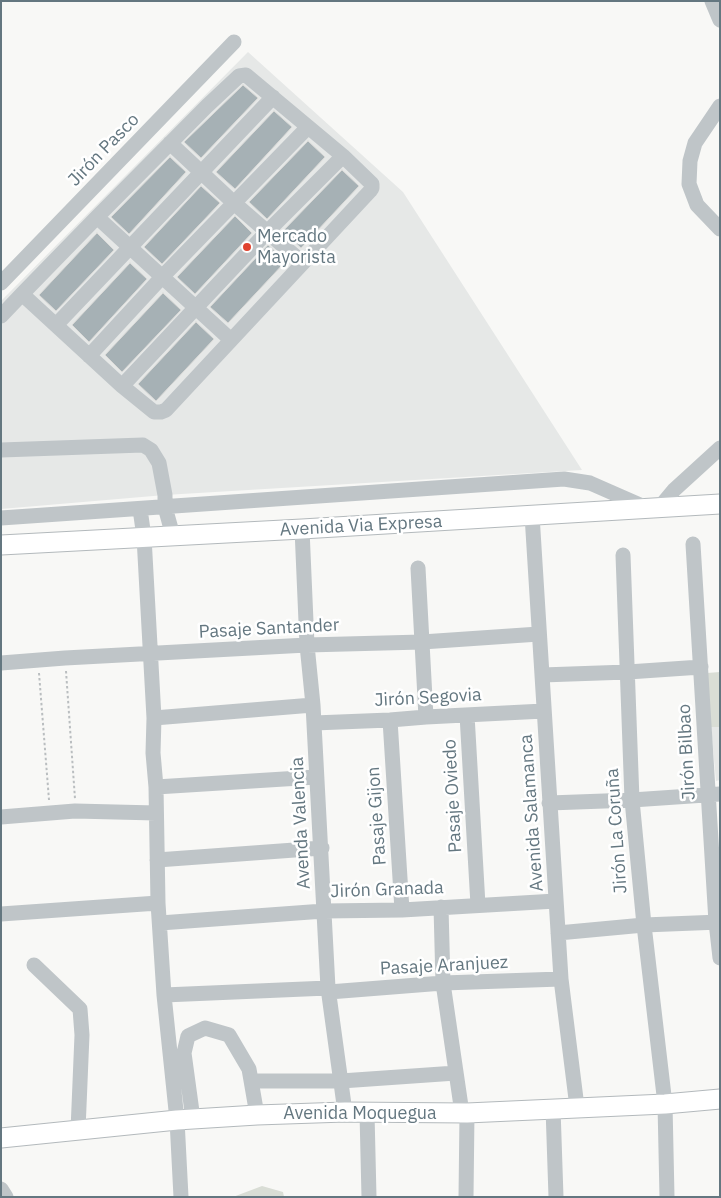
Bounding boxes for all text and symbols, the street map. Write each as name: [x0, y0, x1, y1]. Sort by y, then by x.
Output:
street label: Jirón Pasco: [64, 109, 144, 191]
place label: Mercado Mayorista: [257, 226, 336, 268]
marker: Mercado Mayorista: [241, 241, 253, 253]
street label: Avenida Via Expresa: [279, 511, 443, 541]
street label: Pasaje Santander: [198, 615, 340, 643]
street label: Jirón Segovia: [374, 684, 482, 712]
street label: Jirón Bilbao: [674, 703, 700, 801]
street label: Avenida Salamanca: [516, 734, 548, 892]
street label: Pasaje Oviedo: [439, 739, 467, 853]
street label: Avenda Valencia: [287, 756, 315, 890]
street label: Pasaje Gijon: [363, 766, 391, 866]
street label: Jirón La Coruña: [602, 768, 632, 894]
street label: Jirón Granada: [330, 877, 444, 903]
street label: Pasaje Aranjuez: [379, 952, 509, 980]
street label: Avenida Moquegua: [283, 1103, 437, 1125]

